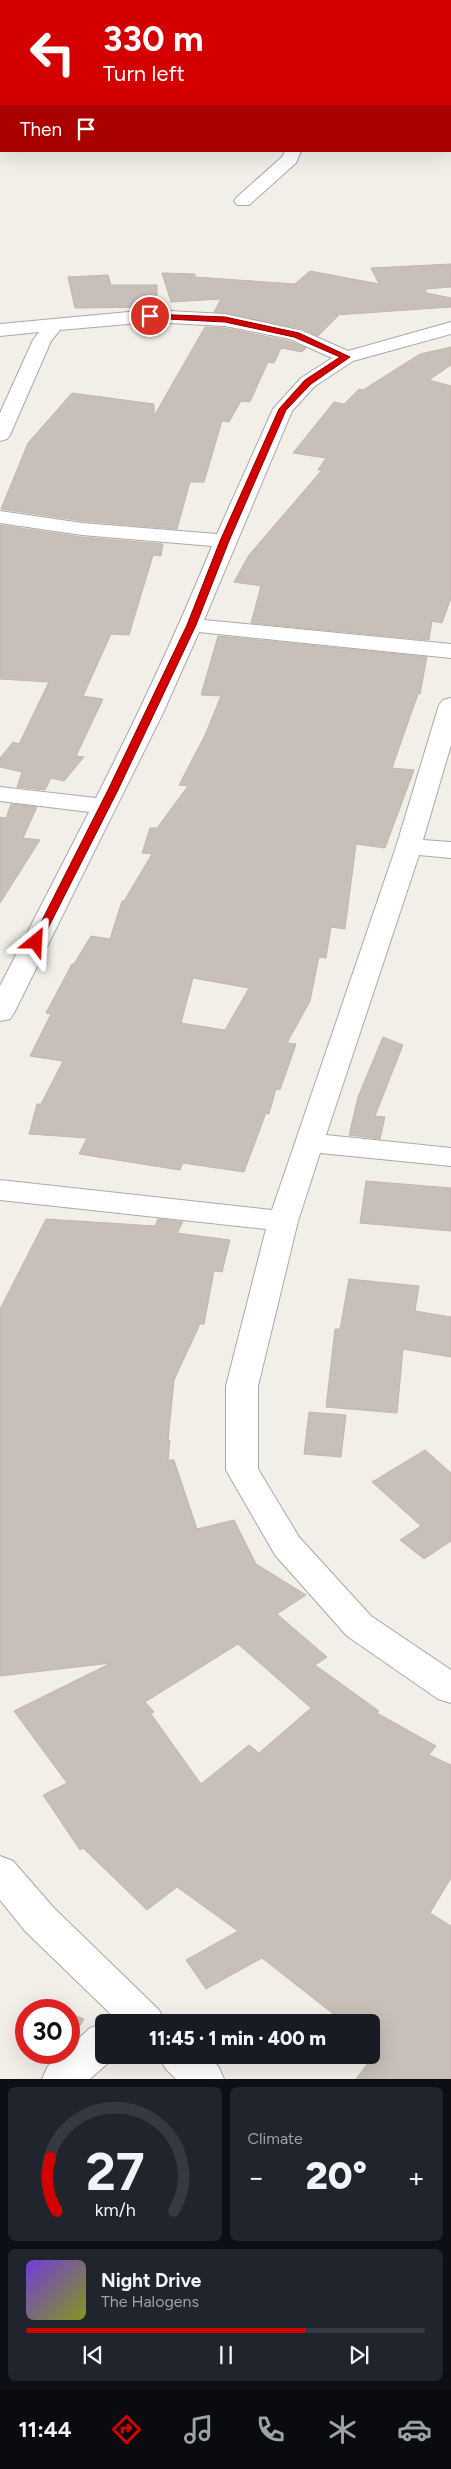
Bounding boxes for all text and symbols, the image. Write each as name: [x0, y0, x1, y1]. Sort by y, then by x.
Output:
text: 330 m: [103, 18, 203, 60]
icon: left: [20, 20, 85, 85]
text: Turn left: [103, 60, 185, 87]
icon: arrive: [72, 115, 100, 143]
text: Then: [20, 118, 62, 141]
pin: [129, 295, 171, 337]
icon: arrive: [136, 302, 164, 330]
position arrow: [9, 915, 61, 967]
speed limit sign: 30: [15, 1999, 80, 2064]
text: 11:45 · 1 min · 400 m: [149, 2027, 326, 2050]
text: Climate: [248, 2129, 303, 2148]
text: 27: [85, 2141, 144, 2203]
text: 20°: [305, 2153, 367, 2199]
text: −: [248, 2160, 265, 2194]
text: +: [408, 2160, 425, 2194]
text: km/h: [94, 2199, 135, 2220]
text: Night Drive: [101, 2269, 201, 2292]
text: The Halogens: [101, 2292, 199, 2311]
icon: previous: [79, 2341, 107, 2369]
icon: pause: [212, 2341, 240, 2369]
icon: next: [345, 2341, 373, 2369]
icon: directions: [109, 2412, 144, 2447]
icon: music: [181, 2412, 216, 2447]
icon: phone: [253, 2412, 288, 2447]
icon: climate: [325, 2412, 360, 2447]
icon: car: [397, 2412, 432, 2447]
text: 11:44: [19, 2416, 72, 2443]

